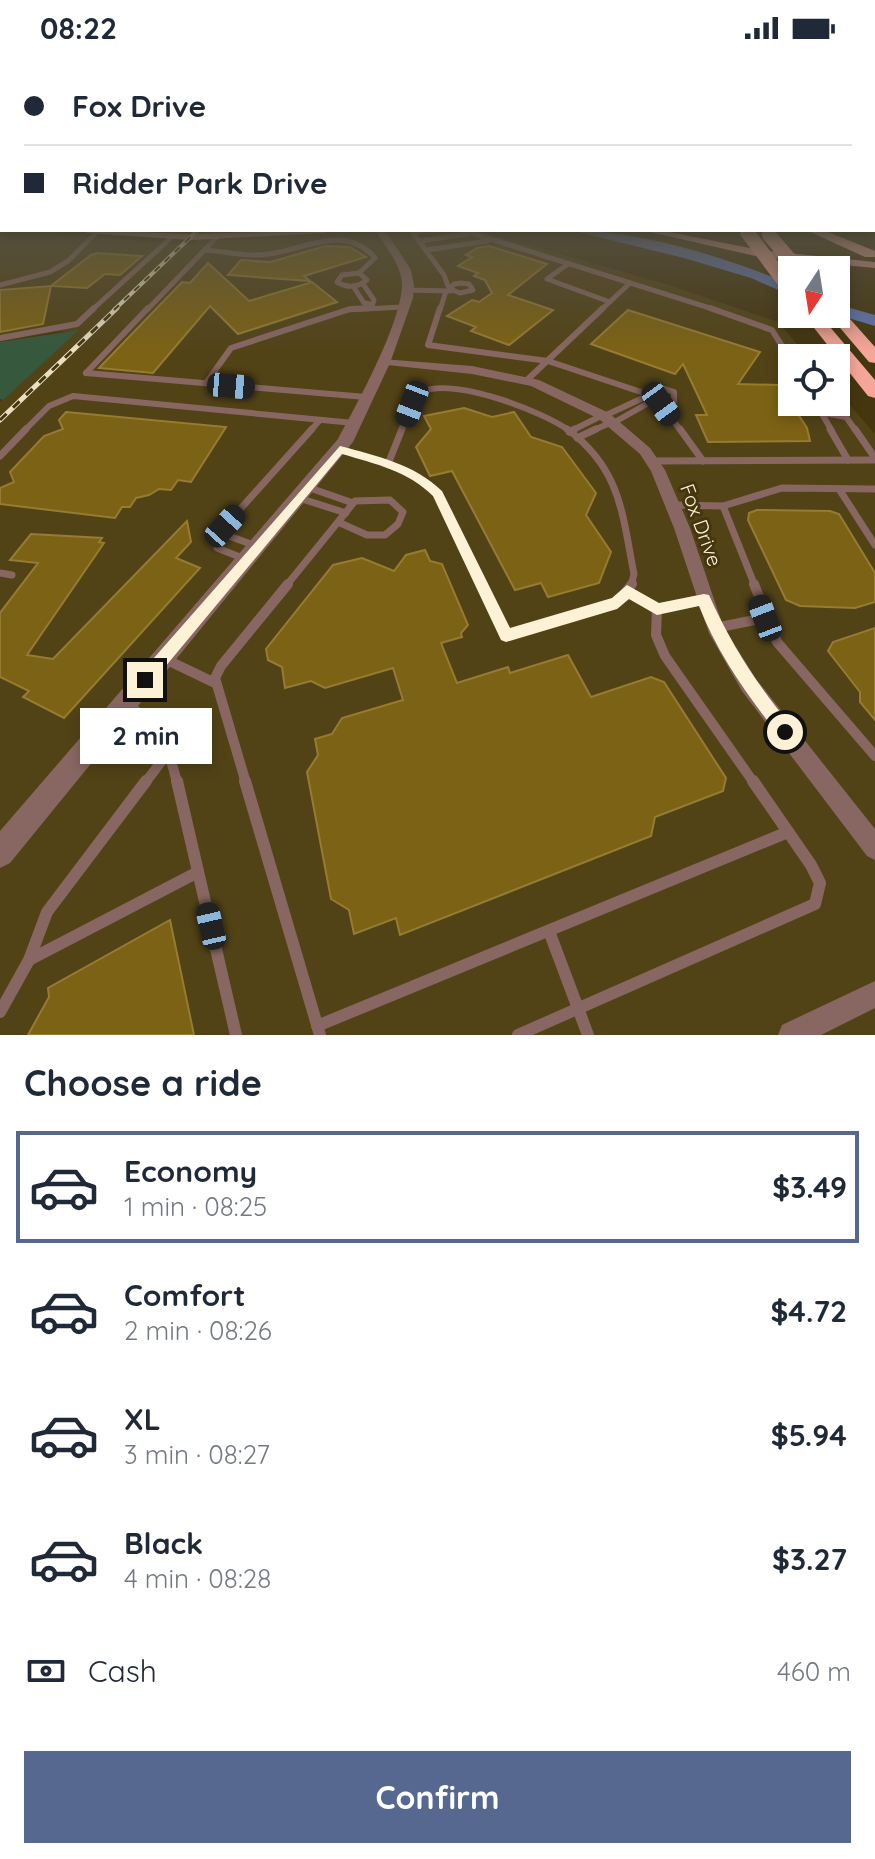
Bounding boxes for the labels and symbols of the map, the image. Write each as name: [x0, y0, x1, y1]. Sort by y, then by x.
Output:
north arrow: [778, 256, 850, 328]
car: [206, 372, 256, 400]
car: [392, 377, 432, 431]
car: [637, 378, 685, 430]
street label: Fox Drive: [675, 480, 728, 570]
car: [200, 500, 250, 552]
car: [745, 591, 785, 645]
route end: [127, 662, 163, 698]
callout: 2 min: [79, 708, 211, 764]
route start: [767, 714, 803, 750]
car: [194, 900, 228, 952]

